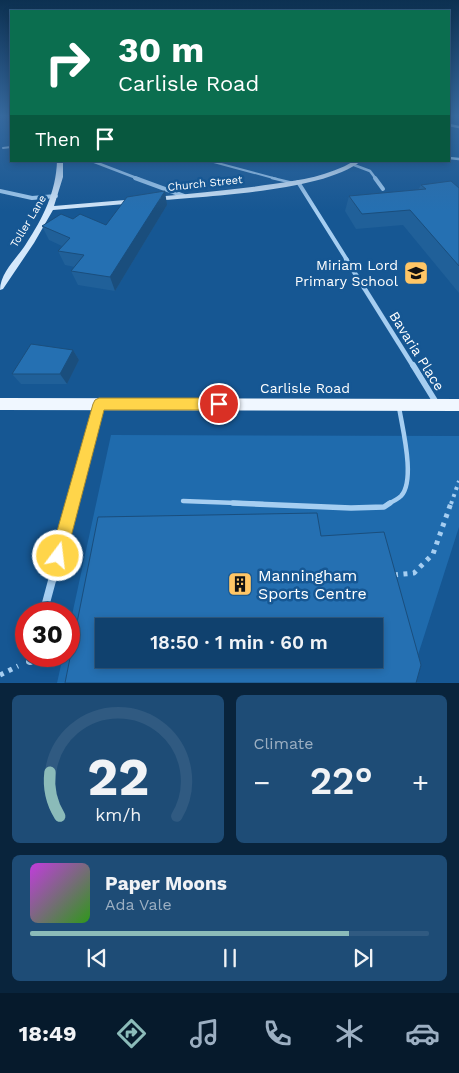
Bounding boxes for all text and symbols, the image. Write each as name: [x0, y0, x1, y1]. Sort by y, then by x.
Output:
text: 30 m: [118, 29, 204, 71]
icon: right: [35, 30, 100, 95]
text: Carlisle Road: [118, 71, 259, 96]
icon: arrive: [91, 125, 119, 153]
text: Then: [35, 128, 81, 151]
street label: Church Street: [167, 173, 244, 194]
street label: Toller Lane: [8, 193, 49, 250]
place label: Miriam Lord Primary School: [295, 257, 399, 289]
school or university icon: Miriam Lord Primary School: [403, 260, 429, 286]
street label: Bavaria Place: [386, 308, 448, 394]
street label: Carlisle Road: [260, 380, 350, 396]
pin: [198, 383, 240, 425]
icon: arrive: [205, 390, 233, 418]
position arrow: [31, 529, 83, 581]
place label: Manningham Sports Centre: [258, 566, 367, 603]
building icon: Manningham Sports Centre: [227, 571, 253, 597]
speed limit sign: 30: [15, 602, 80, 667]
text: 18:50 · 1 min · 60 m: [150, 631, 328, 654]
text: Climate: [254, 734, 314, 753]
text: 22: [87, 747, 149, 808]
text: 22°: [310, 759, 373, 803]
text: −: [254, 766, 270, 799]
text: +: [412, 766, 429, 799]
text: km/h: [95, 804, 141, 825]
text: Paper Moons: [105, 872, 227, 895]
text: Ada Vale: [105, 895, 172, 914]
icon: previous: [83, 944, 111, 972]
icon: pause: [216, 944, 244, 972]
icon: next: [349, 944, 377, 972]
icon: directions: [114, 1016, 149, 1051]
icon: music: [187, 1016, 222, 1051]
icon: phone: [260, 1016, 295, 1051]
icon: climate: [332, 1016, 367, 1051]
icon: car: [405, 1016, 440, 1051]
text: 18:49: [19, 1021, 77, 1046]

